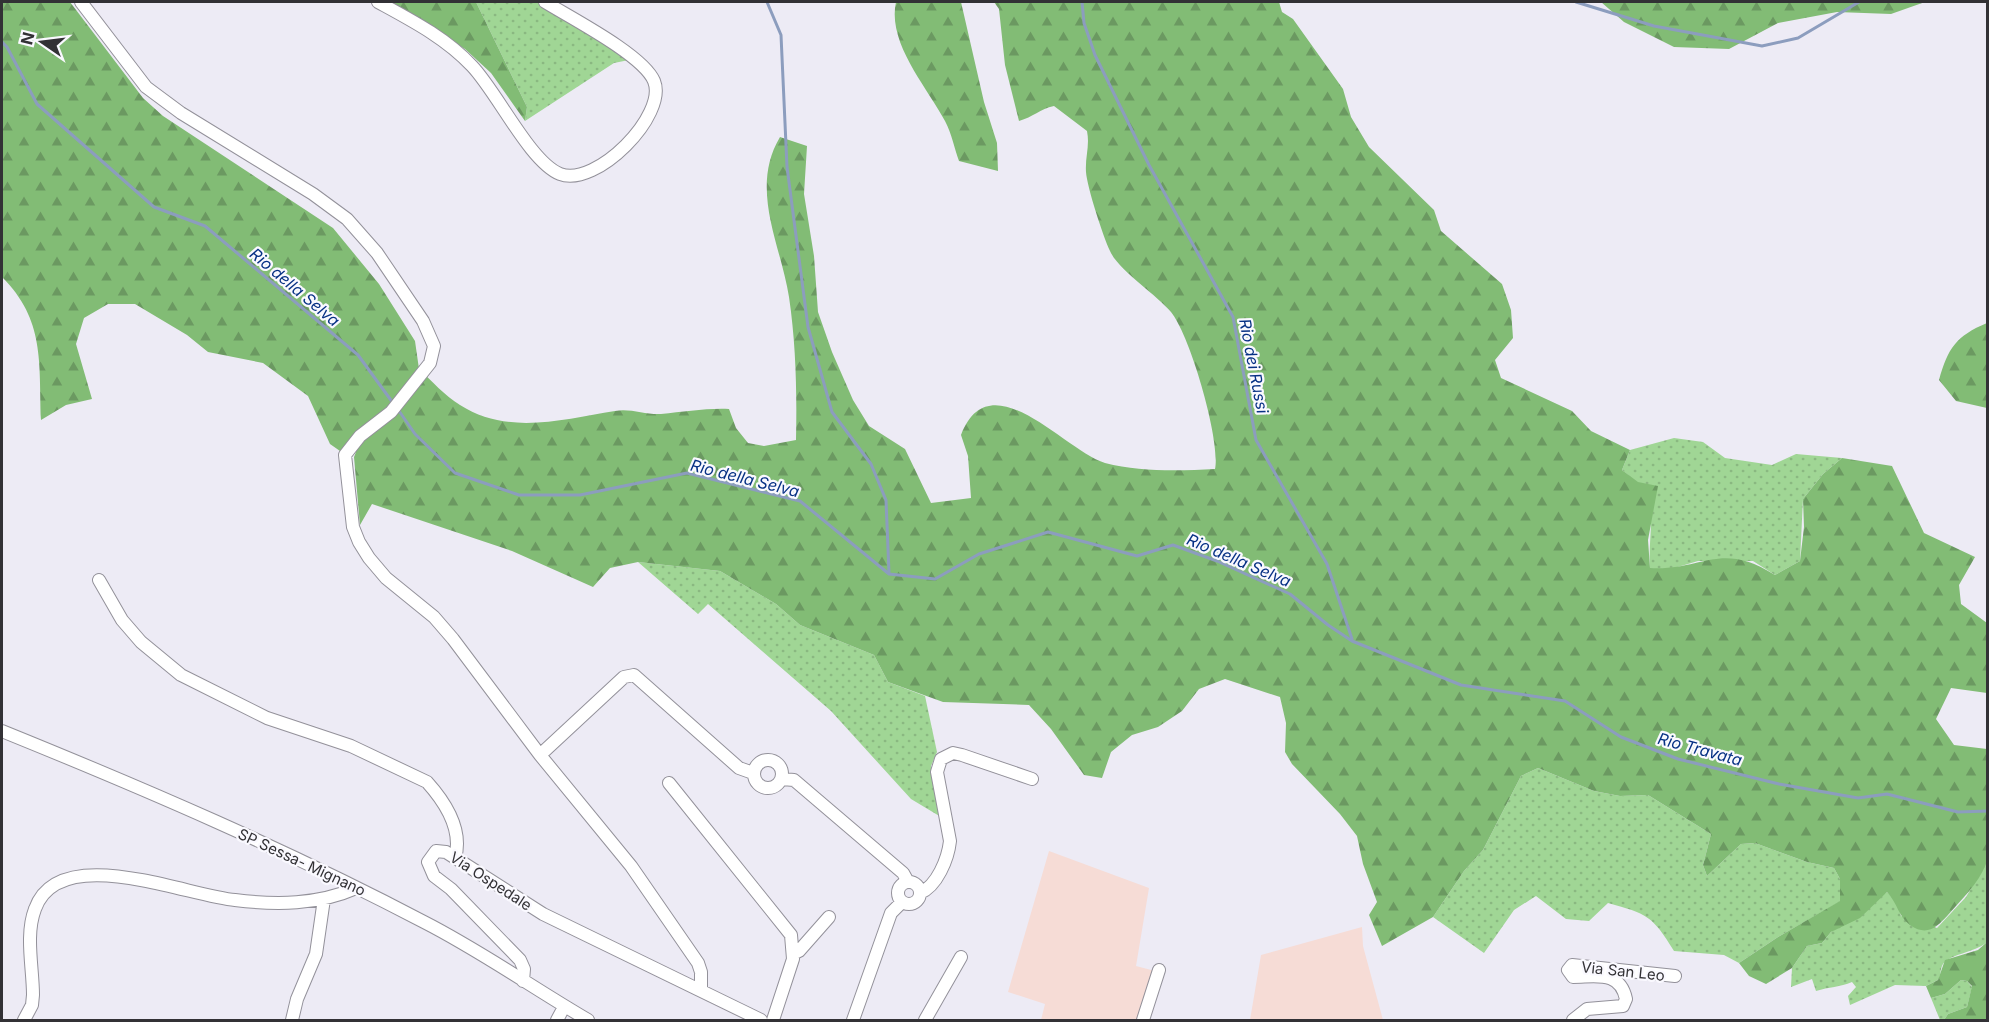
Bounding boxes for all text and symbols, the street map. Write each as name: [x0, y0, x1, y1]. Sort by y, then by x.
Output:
north arrow: [12, 12, 72, 72]
text: N: [16, 30, 39, 47]
water label: Rio della Selva: [246, 244, 344, 331]
water label: Rio dei Russi: [1235, 317, 1273, 416]
water label: Rio della Selva: [689, 455, 802, 501]
water label: Rio della Selva: [1184, 529, 1294, 591]
water label: Rio Travata: [1656, 728, 1745, 770]
street label: SP Sessa- Mignano: [235, 824, 369, 900]
street label: Via Ospedale: [446, 847, 536, 915]
street label: Via San Leo: [1580, 957, 1666, 985]

